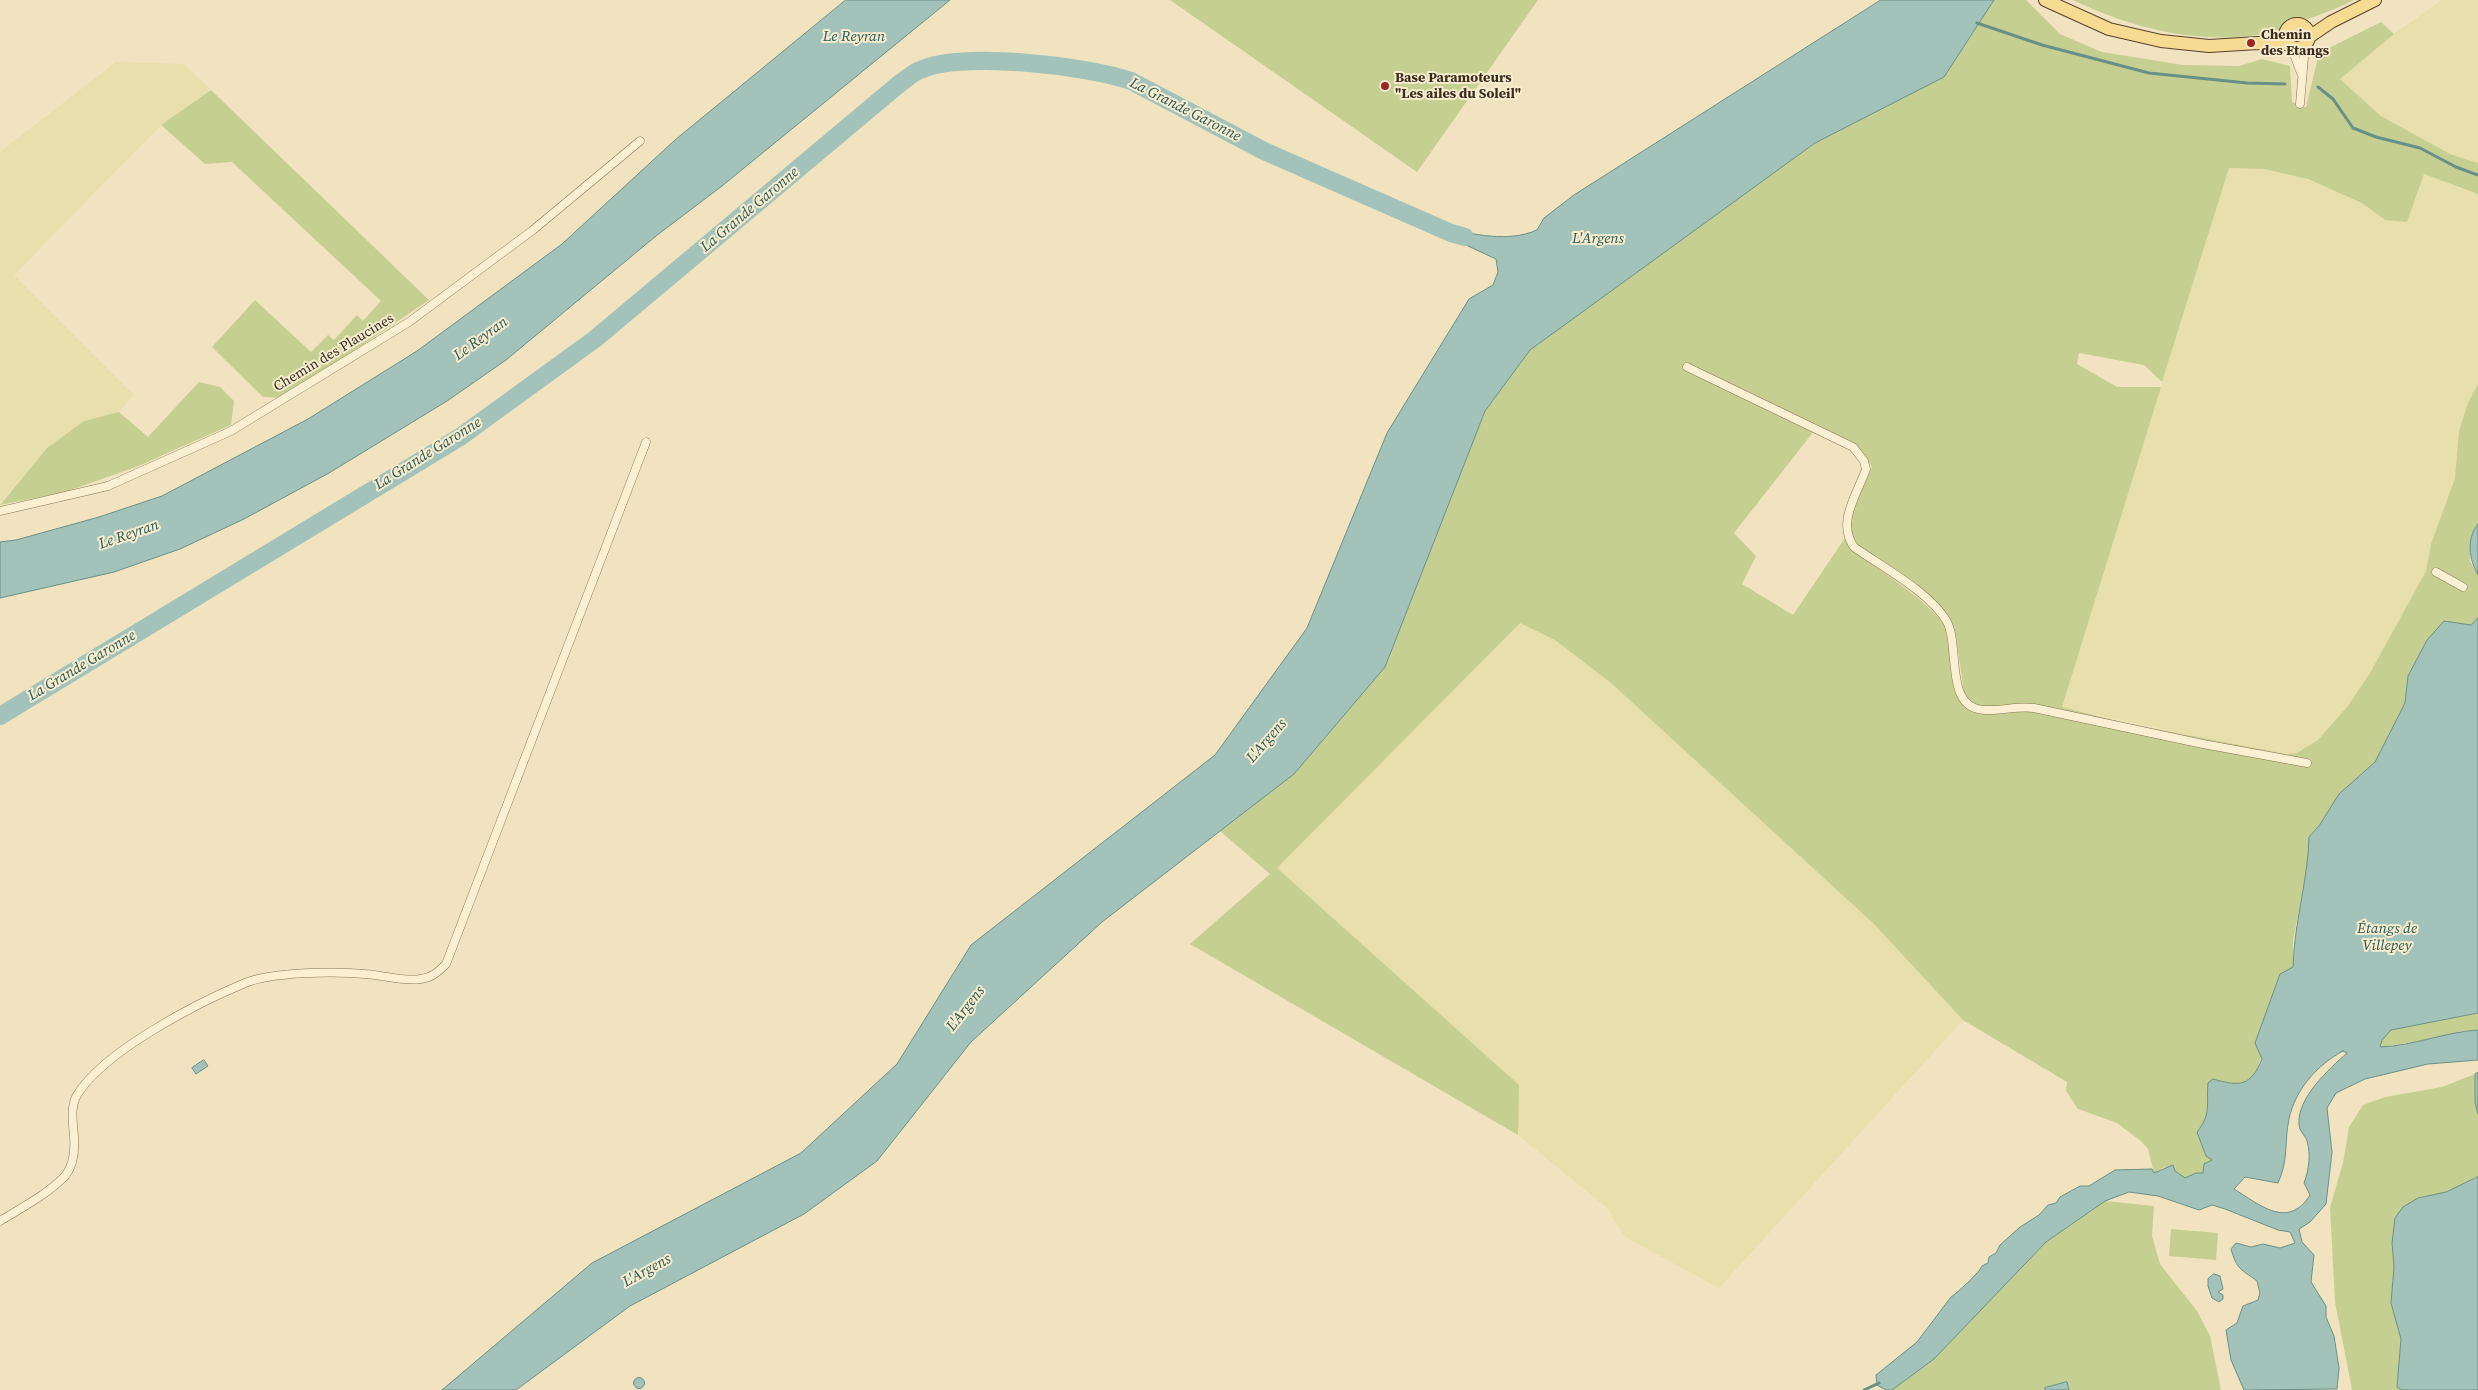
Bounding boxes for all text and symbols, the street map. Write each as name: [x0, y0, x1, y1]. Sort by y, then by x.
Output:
place label: Chemin des Etangs: [2261, 27, 2329, 59]
water label: Le Reyran: [823, 28, 885, 46]
marker: Chemin des Etangs: [2245, 37, 2257, 49]
place label: Base Paramoteurs "Les ailes du Soleil": [1395, 70, 1521, 102]
water label: La Grande Garonne: [1126, 74, 1244, 146]
marker: Base Paramoteurs "Les ailes du Soleil": [1379, 80, 1391, 92]
water label: La Grande Garonne: [697, 164, 803, 256]
water label: L'Argens: [1572, 230, 1624, 248]
street label: Chemin des Plaucines: [271, 310, 397, 396]
water label: Le Reyran: [450, 313, 512, 365]
water label: La Grande Garonne: [371, 414, 485, 494]
water label: Le Reyran: [97, 516, 161, 554]
water label: La Grande Garonne: [25, 627, 139, 705]
water label: L'Argens: [1243, 715, 1291, 767]
water label: Étangs de Villepey: [2357, 920, 2417, 955]
water label: L'Argens: [943, 983, 989, 1035]
water label: L'Argens: [620, 1251, 674, 1291]

